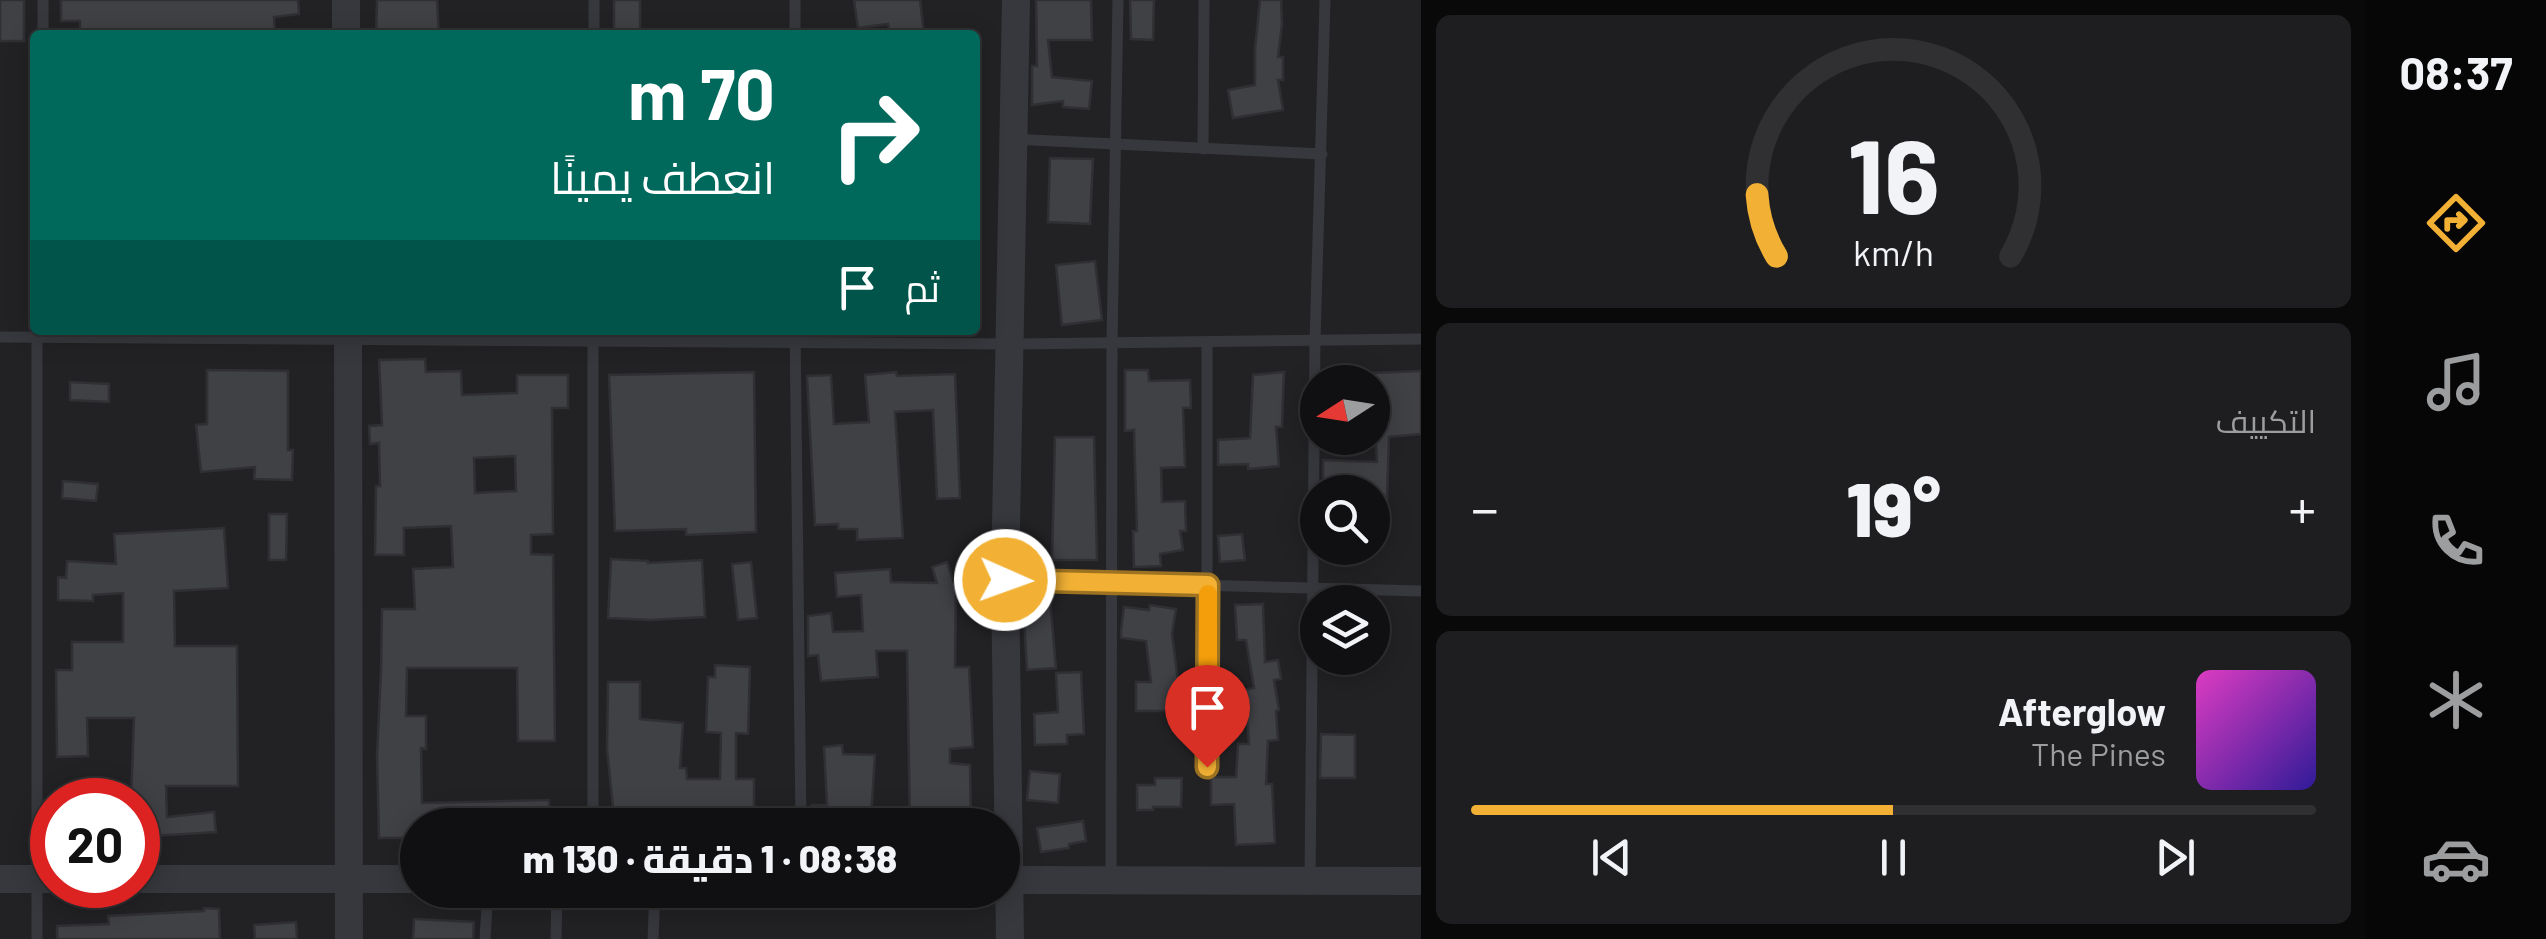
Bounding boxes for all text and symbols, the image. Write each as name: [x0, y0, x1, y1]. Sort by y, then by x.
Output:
text: 08:37: [2400, 45, 2513, 99]
text: 70 m: [628, 50, 775, 134]
icon: right: [810, 70, 940, 200]
text: 16: [1847, 110, 1940, 235]
text: انعطف يمينًا: [550, 149, 775, 203]
icon: directions: [2421, 188, 2491, 258]
text: km/h: [1853, 230, 1934, 273]
icon: arrive: [830, 260, 885, 315]
text: ثم: [905, 264, 940, 310]
icon: music: [2421, 347, 2491, 417]
north arrow: [1300, 365, 1390, 455]
map controls: [1300, 365, 1390, 675]
text: التكييف: [2216, 401, 2316, 439]
text: 19°: [1846, 462, 1941, 552]
text: −: [1471, 474, 1499, 540]
text: +: [2288, 474, 2316, 540]
button: search: [1300, 475, 1390, 565]
icon: phone: [2421, 506, 2491, 576]
position arrow: [953, 528, 1057, 632]
button: layers: [1300, 585, 1390, 675]
pin: [1165, 665, 1250, 768]
icon: climate: [2421, 665, 2491, 735]
icon: arrive: [1180, 680, 1235, 735]
text: Afterglow: [1998, 688, 2166, 734]
text: The Pines: [2031, 734, 2166, 772]
speed limit sign: 20: [30, 778, 160, 908]
icon: car: [2421, 824, 2491, 894]
icon: previous: [1584, 830, 1639, 885]
icon: pause: [1866, 830, 1921, 885]
icon: next: [2148, 830, 2203, 885]
text: 08:38 · 1 دقيقة · 130 m: [523, 835, 897, 881]

